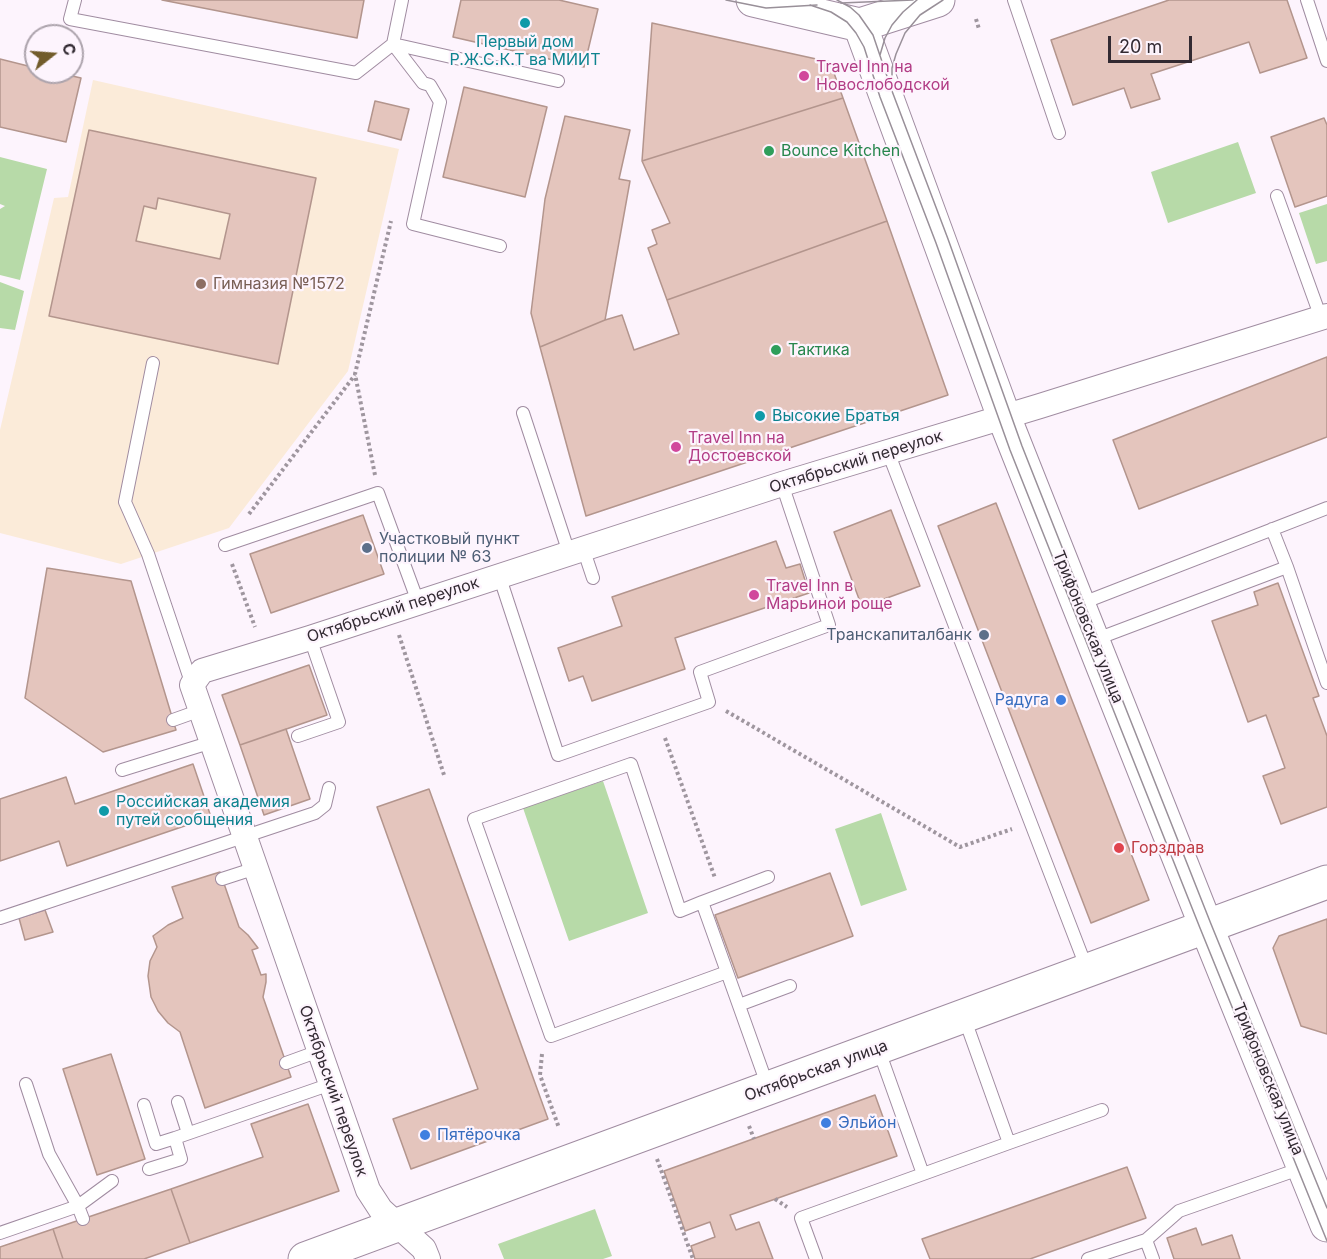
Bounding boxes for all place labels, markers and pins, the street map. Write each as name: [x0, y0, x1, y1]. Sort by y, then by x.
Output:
marker: Первый дом Р.Ж.С.К.Т ва МИИТ: [518, 16, 532, 30]
place label: Первый дом Р.Ж.С.К.Т ва МИИТ: [450, 32, 600, 70]
place label: Travel Inn на Новослободской: [816, 57, 950, 95]
marker: Travel Inn на Новослободской: [797, 69, 811, 83]
place label: Bounce Kitchen: [781, 141, 900, 161]
marker: Bounce Kitchen: [762, 144, 776, 158]
place label: Гимназия №1572: [213, 274, 345, 294]
marker: Гимназия №1572: [194, 277, 208, 291]
place label: Тактика: [788, 340, 850, 360]
marker: Тактика: [769, 343, 783, 357]
place label: Высокие Братья: [772, 406, 900, 426]
marker: Высокие Братья: [753, 409, 767, 423]
place label: Travel Inn на Достоевской: [688, 428, 792, 466]
marker: Travel Inn на Достоевской: [669, 440, 683, 454]
place label: Участковый пункт полиции № 63: [379, 529, 519, 567]
marker: Участковый пункт полиции № 63: [360, 541, 374, 555]
place label: Travel Inn в Марьиной роще: [766, 576, 893, 614]
marker: Travel Inn в Марьиной роще: [747, 588, 761, 602]
place label: Транскапиталбанк: [826, 625, 972, 645]
marker: Транскапиталбанк: [977, 628, 991, 642]
place label: Радуга: [995, 690, 1049, 710]
marker: Радуга: [1054, 693, 1068, 707]
place label: Российская академия путей сообщения: [116, 792, 290, 830]
marker: Российская академия путей сообщения: [97, 804, 111, 818]
place label: Горздрав: [1131, 838, 1204, 858]
marker: Горздрав: [1112, 841, 1126, 855]
place label: Эльйон: [838, 1113, 896, 1133]
marker: Эльйон: [819, 1116, 833, 1130]
place label: Пятёрочка: [437, 1125, 521, 1145]
marker: Пятёрочка: [418, 1128, 432, 1142]

